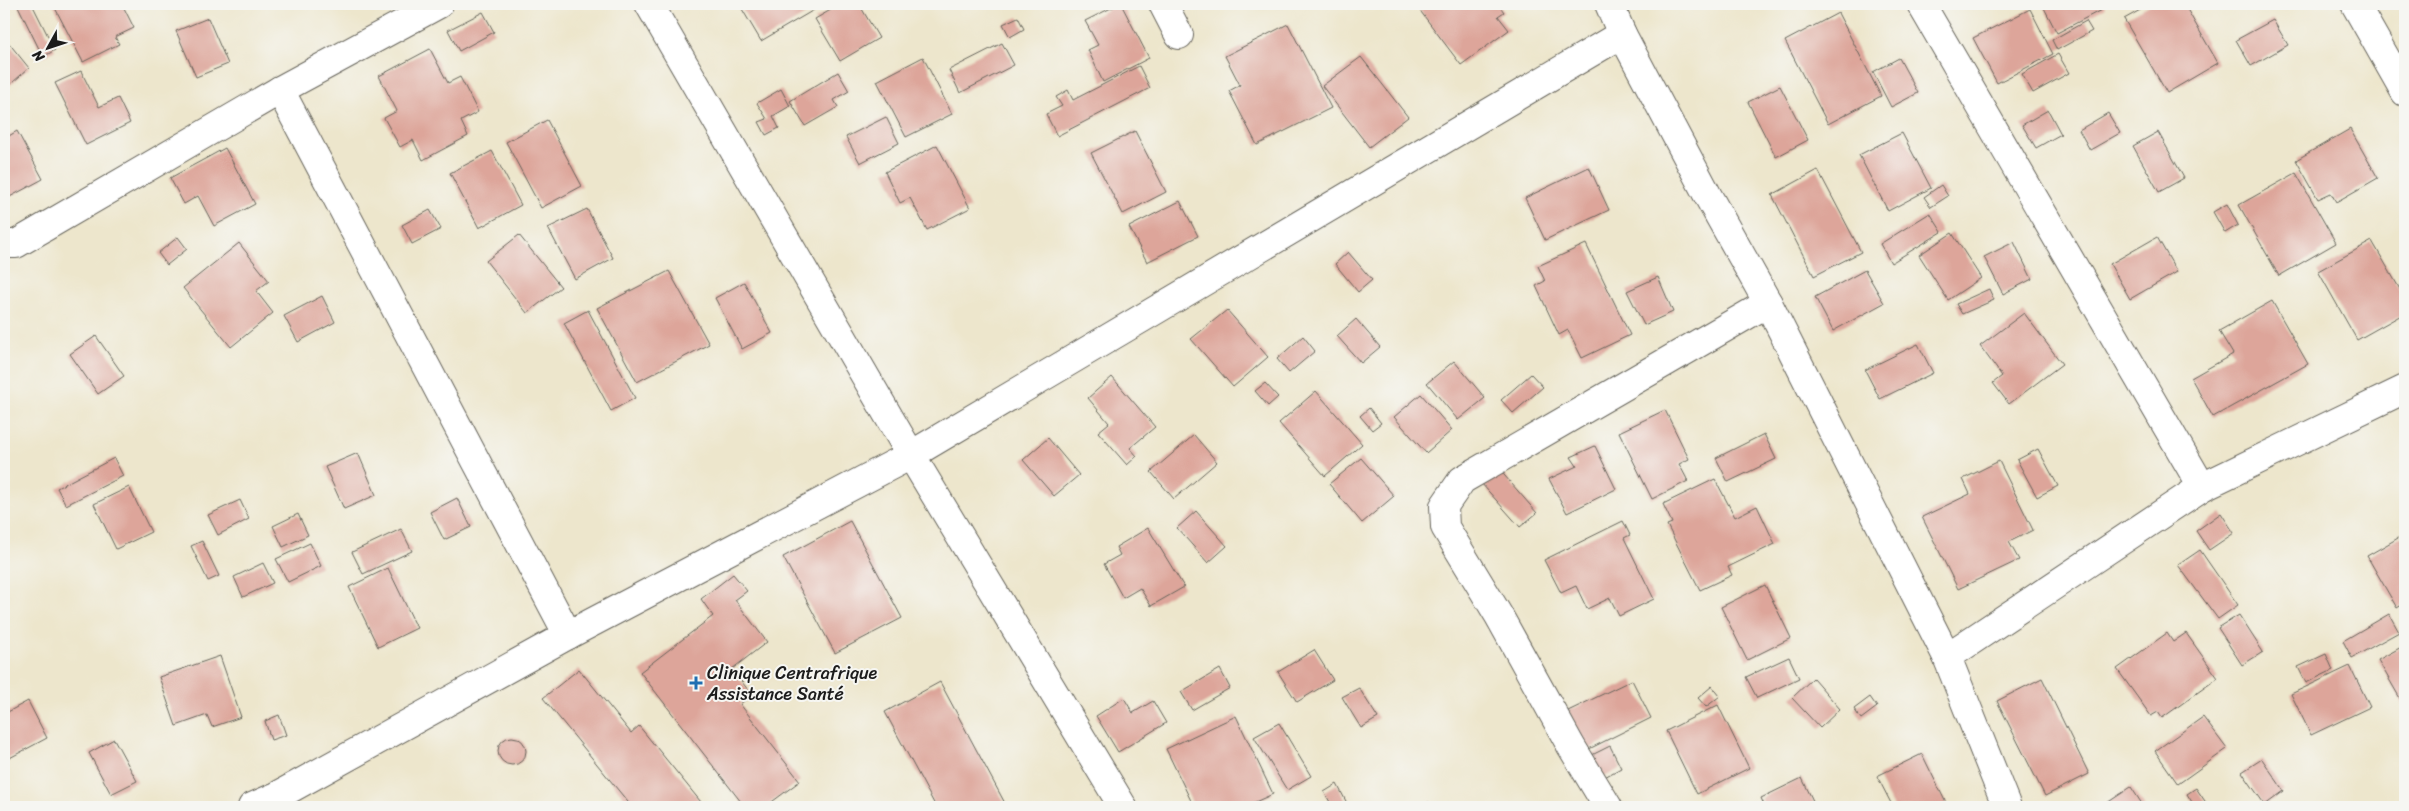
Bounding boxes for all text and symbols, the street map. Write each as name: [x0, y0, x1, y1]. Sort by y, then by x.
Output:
north arrow: [22, 22, 72, 72]
text: N: [26, 44, 52, 69]
place label: Clinique Centrafrique Assistance Santé: [706, 657, 878, 710]
marker: Clinique Centrafrique Assistance Santé: [689, 676, 703, 690]

